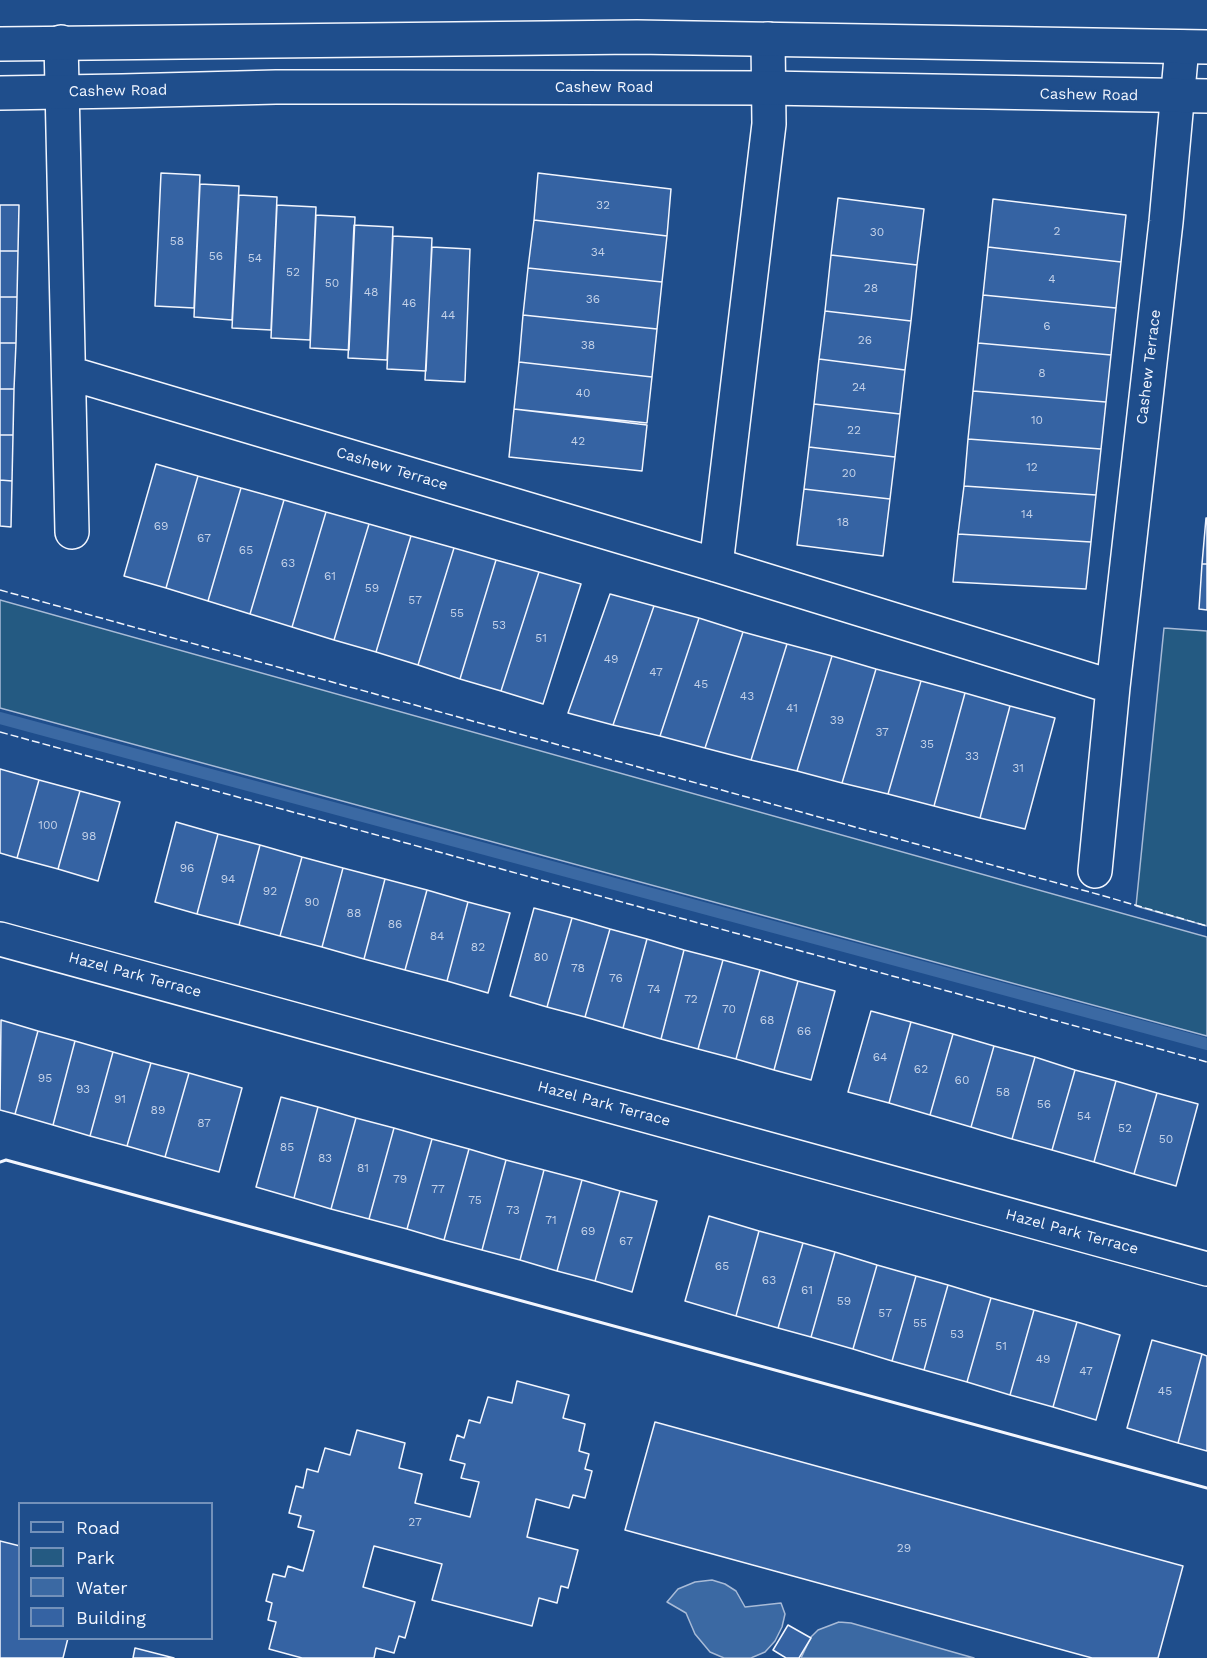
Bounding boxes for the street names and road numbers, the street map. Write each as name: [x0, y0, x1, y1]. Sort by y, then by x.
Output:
street label: Cashew Road: [555, 79, 653, 97]
street label: Cashew Road: [68, 81, 168, 101]
street label: Cashew Road: [1039, 85, 1139, 105]
street label: Cashew Terrace: [1133, 308, 1165, 426]
street label: Cashew Terrace: [334, 443, 450, 495]
street label: Hazel Park Terrace: [67, 949, 203, 1001]
street label: Hazel Park Terrace: [536, 1078, 672, 1130]
street label: Hazel Park Terrace: [1004, 1206, 1140, 1258]

